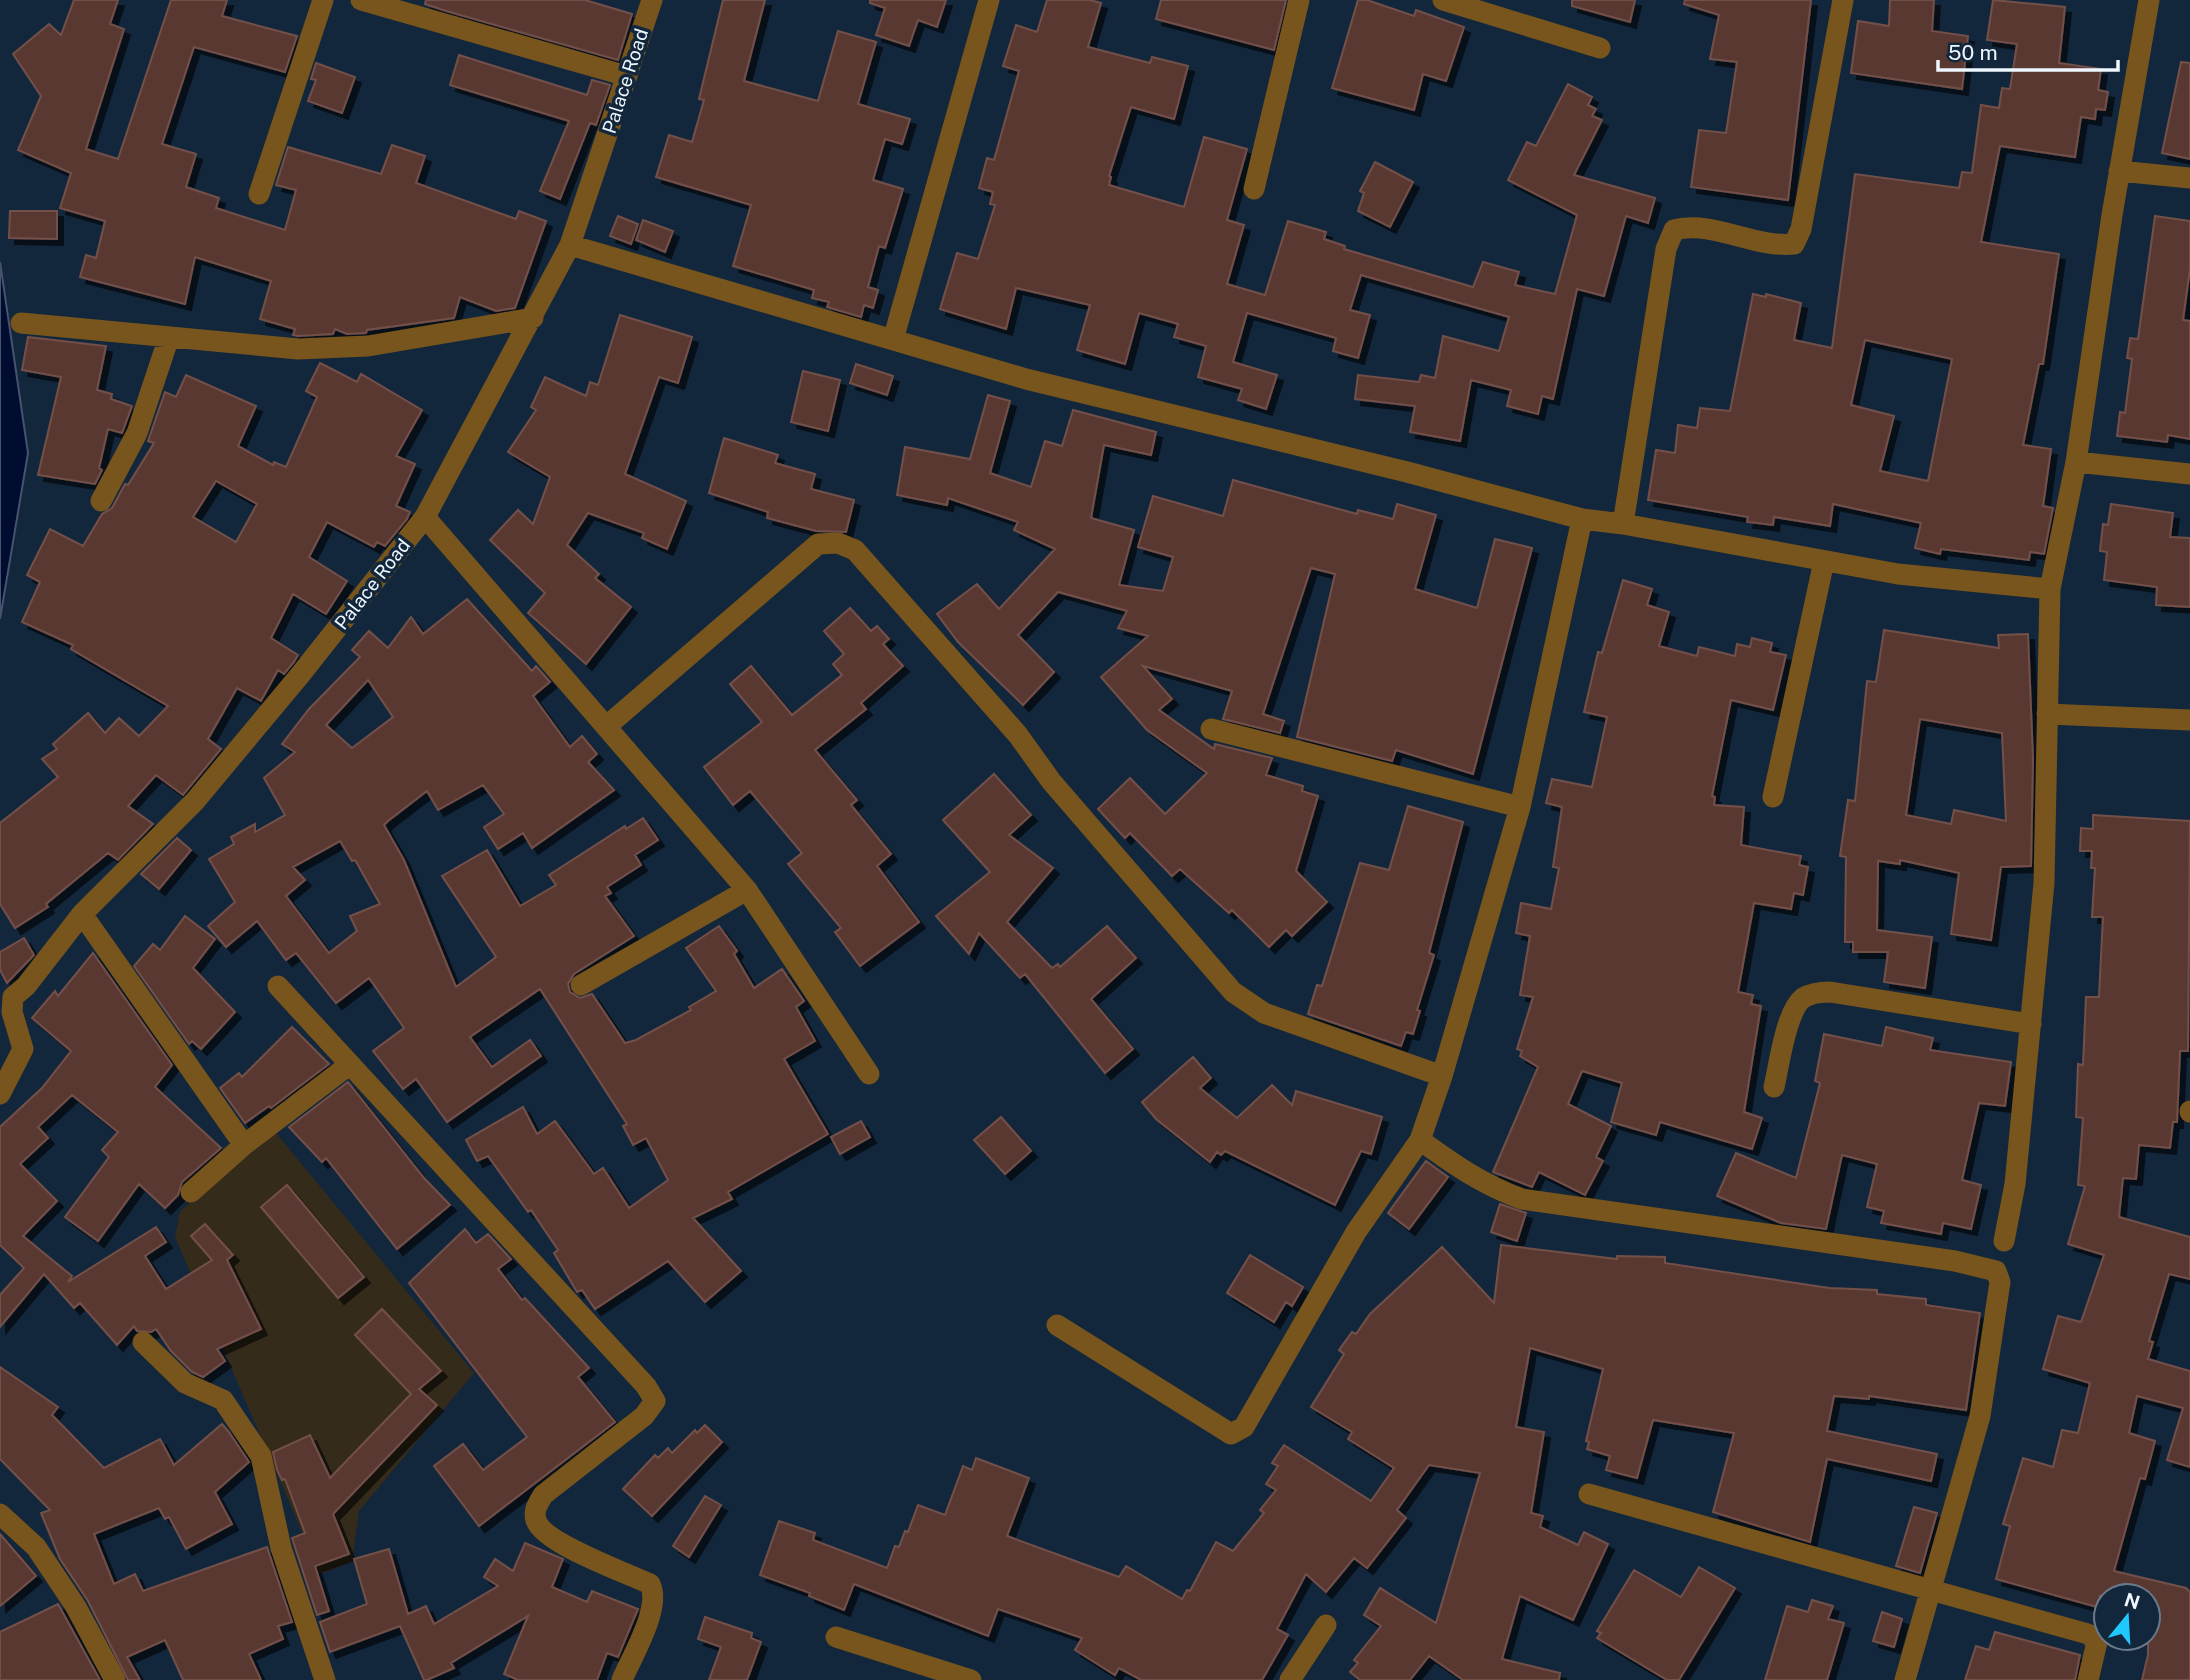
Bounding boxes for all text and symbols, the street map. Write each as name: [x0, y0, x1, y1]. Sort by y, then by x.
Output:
street label: Palace Road: [598, 26, 652, 136]
scale bar: [1938, 28, 2118, 72]
text: 50 m: [1948, 40, 1998, 65]
street label: Palace Road: [330, 534, 414, 634]
north arrow: [2092, 1582, 2162, 1652]
text: N: [2122, 1588, 2143, 1614]

